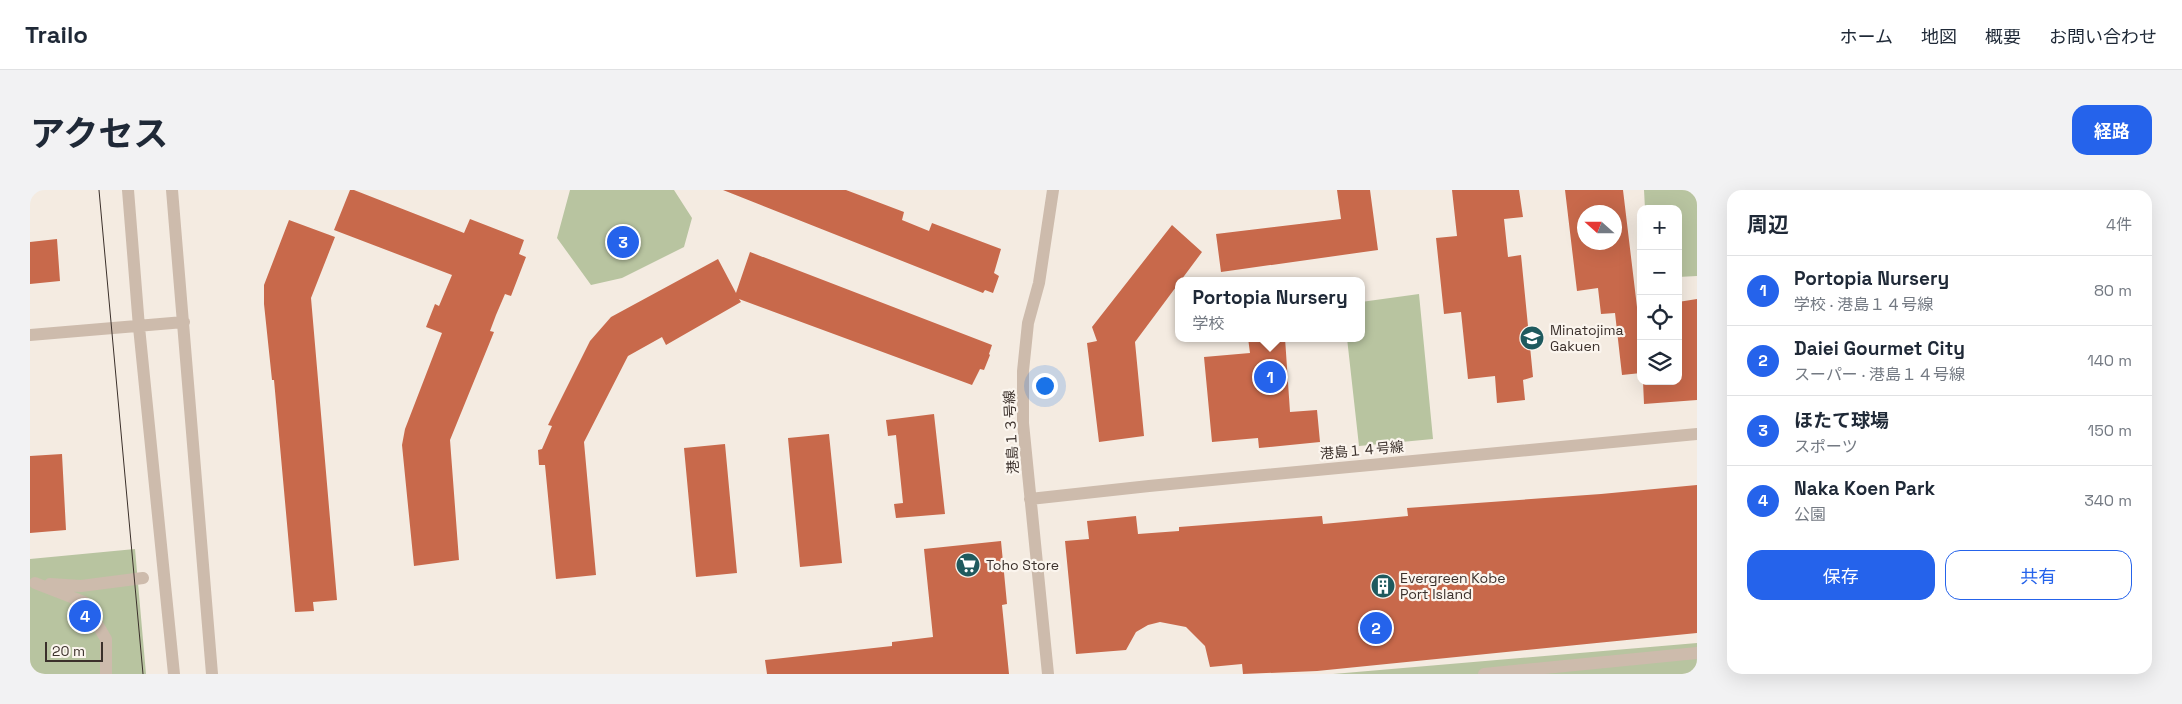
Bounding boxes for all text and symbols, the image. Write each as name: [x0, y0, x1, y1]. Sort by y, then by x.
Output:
text: Trailo: [25, 19, 88, 50]
text: ホーム: [1840, 25, 1893, 48]
text: 地図: [1921, 25, 1957, 48]
text: 概要: [1985, 25, 2021, 48]
text: お問い合わせ: [2049, 25, 2157, 48]
button: 経路: [2072, 105, 2152, 155]
text: アクセス: [30, 112, 168, 156]
north arrow: [1577, 205, 1622, 250]
map controls: [1637, 205, 1682, 385]
button: +: [1637, 205, 1682, 250]
text: 周辺: [1747, 211, 1789, 238]
text: 4件: [2106, 214, 2132, 235]
pin: 3: [607, 223, 639, 261]
button: −: [1637, 250, 1682, 295]
text: Portopia Nursery: [1794, 266, 1949, 291]
popup: [1175, 277, 1365, 342]
text: 1: [1759, 280, 1767, 301]
text: 80 m: [2094, 280, 2132, 301]
text: Portopia Nursery: [1192, 285, 1348, 310]
text: 学校 · 港島１４号線: [1794, 294, 1933, 315]
button: locate: [1637, 295, 1682, 340]
text: 学校: [1192, 313, 1224, 334]
place label: Minatojima Gakuen: [1550, 321, 1624, 355]
school or university icon: Minatojima Gakuen: [1519, 325, 1545, 351]
text: Daiei Gourmet City: [1794, 336, 1965, 361]
button: layers: [1637, 340, 1682, 385]
text: 2: [1758, 350, 1768, 371]
text: 140 m: [2087, 350, 2132, 371]
pin: 1: [1254, 358, 1286, 396]
text: スーパー · 港島１４号線: [1794, 364, 1965, 385]
your location: [1032, 373, 1058, 399]
street label: 港島１３号線: [1000, 390, 1022, 474]
text: ほたて球場: [1794, 408, 1889, 433]
text: 3: [1758, 420, 1768, 441]
text: 150 m: [2088, 420, 2132, 441]
text: スポーツ: [1794, 436, 1858, 457]
street label: 港島１４号線: [1319, 437, 1405, 463]
text: Naka Koen Park: [1794, 476, 1935, 501]
text: 4: [1758, 490, 1768, 511]
text: 340 m: [2084, 490, 2132, 511]
text: 公園: [1794, 504, 1826, 525]
button: 保存: [1747, 550, 1935, 600]
button: 共有: [1945, 550, 2132, 600]
supermarket icon: Toho Store: [955, 552, 981, 578]
place label: Toho Store: [986, 556, 1059, 574]
place label: Evergreen Kobe Port Island: [1400, 569, 1505, 603]
building icon: Evergreen Kobe Port Island: [1370, 573, 1396, 599]
pin: 4: [69, 597, 101, 635]
pin: 2: [1360, 609, 1392, 647]
scale bar: [45, 639, 102, 662]
text: 20 m: [52, 642, 85, 660]

